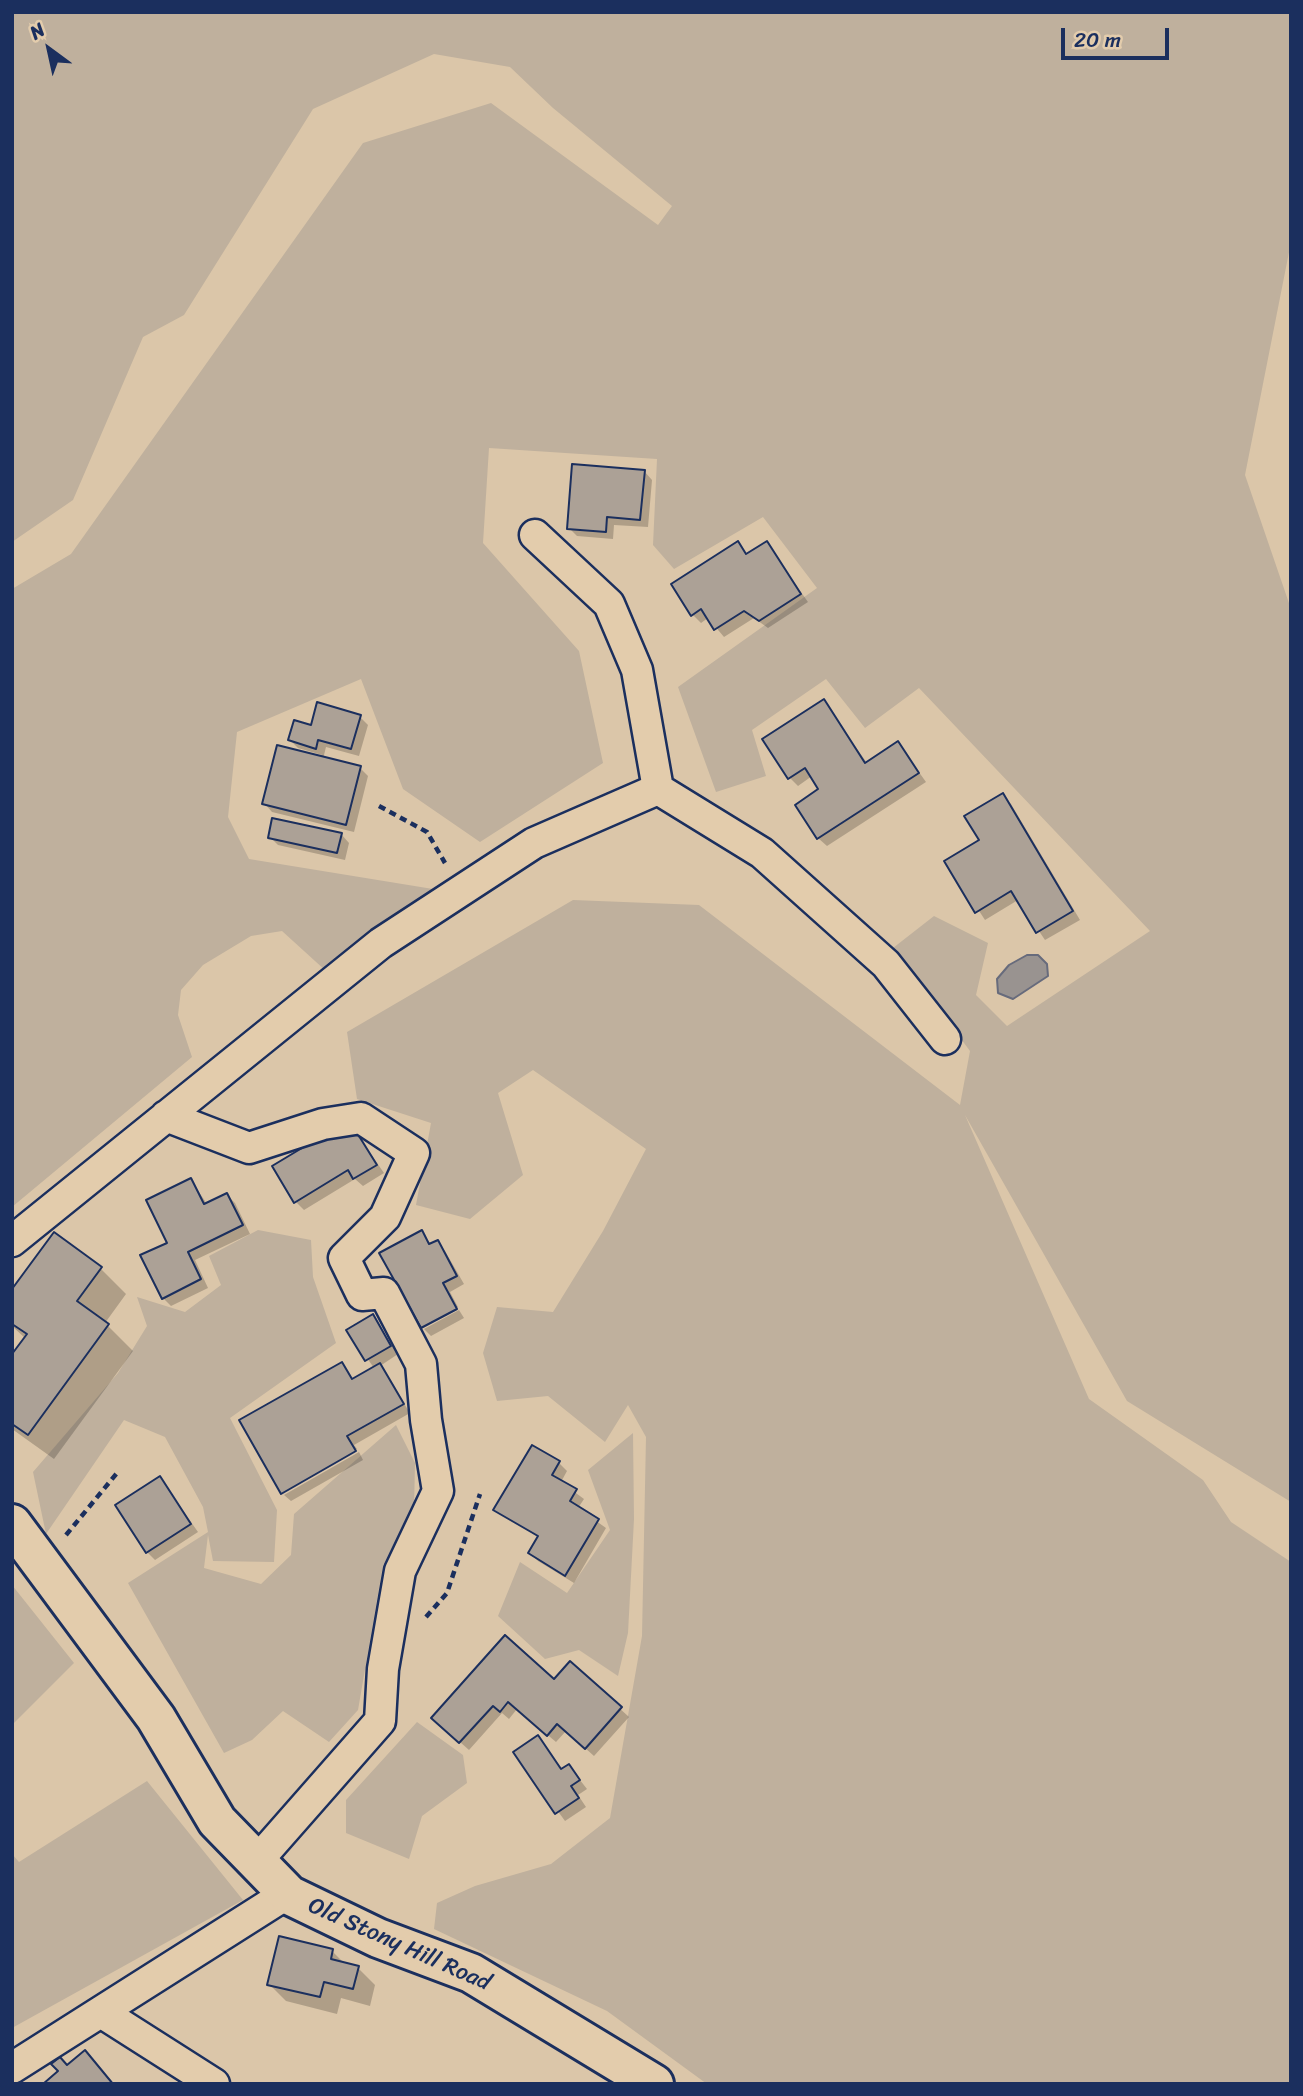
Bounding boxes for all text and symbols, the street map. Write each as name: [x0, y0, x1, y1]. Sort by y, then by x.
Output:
north arrow: [14, 14, 84, 84]
text: N: [23, 14, 52, 48]
scale bar: [1065, 14, 1174, 58]
text: 20 m: [1074, 21, 1121, 59]
street label: Old Stony Hill Road: [303, 1892, 495, 1998]

